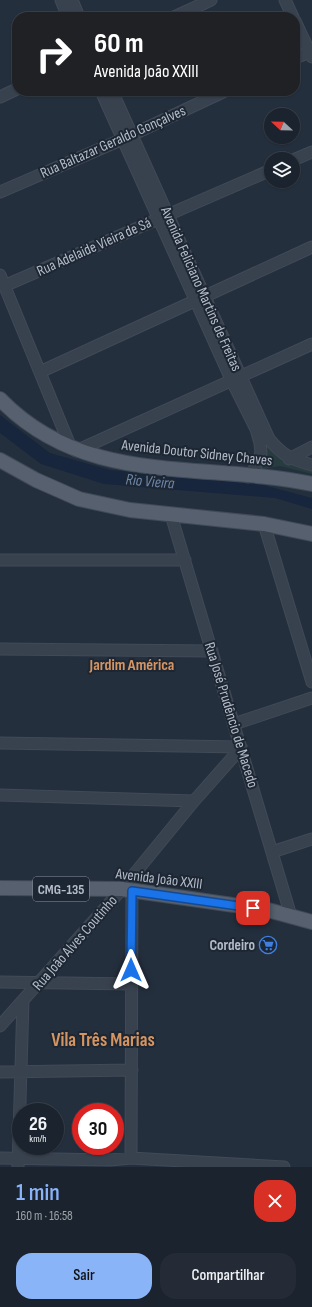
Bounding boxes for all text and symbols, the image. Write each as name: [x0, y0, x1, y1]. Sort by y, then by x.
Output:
text: 60 m: [94, 27, 143, 60]
icon: right: [28, 28, 80, 80]
text: Avenida João XXIII: [94, 61, 199, 82]
street label: Rua Baltazar Geraldo Gonçalves: [37, 101, 189, 183]
north arrow: [264, 108, 300, 144]
map controls: [264, 108, 300, 188]
button: layers: [264, 152, 300, 188]
street label: Avenida Feliciano Martins de Freitas: [156, 203, 246, 374]
street label: Rua Adelaide Vieira de Sá: [34, 213, 154, 281]
street label: Avenida Doutor Sidney Chaves: [120, 436, 273, 470]
water label: Rio Vieira: [125, 470, 176, 494]
street label: Rua José Prudêncio de Macedo: [200, 640, 262, 790]
district label: Jardim América: [89, 656, 174, 675]
street label: Avenida João XXIII: [114, 864, 203, 894]
road number: CMG-135: [33, 877, 89, 901]
street label: Rua João Alves Coutinho: [28, 891, 122, 995]
pin: [236, 891, 270, 925]
icon: arrive: [242, 897, 264, 919]
supermarket icon: Cordeiro: [258, 935, 278, 955]
place label: Cordeiro: [209, 936, 255, 955]
position arrow: [110, 949, 152, 991]
district label: Vila Três Marias: [51, 1029, 155, 1052]
speed limit sign: 30: [72, 1103, 124, 1155]
text: 26: [29, 1112, 47, 1136]
text: km/h: [29, 1133, 47, 1145]
text: 1 min: [16, 1178, 60, 1207]
button: close: [254, 1180, 296, 1222]
text: 160 m · 16:58: [16, 1208, 73, 1224]
button: Sair: [16, 1253, 152, 1299]
button: Compartilhar: [160, 1253, 296, 1299]

